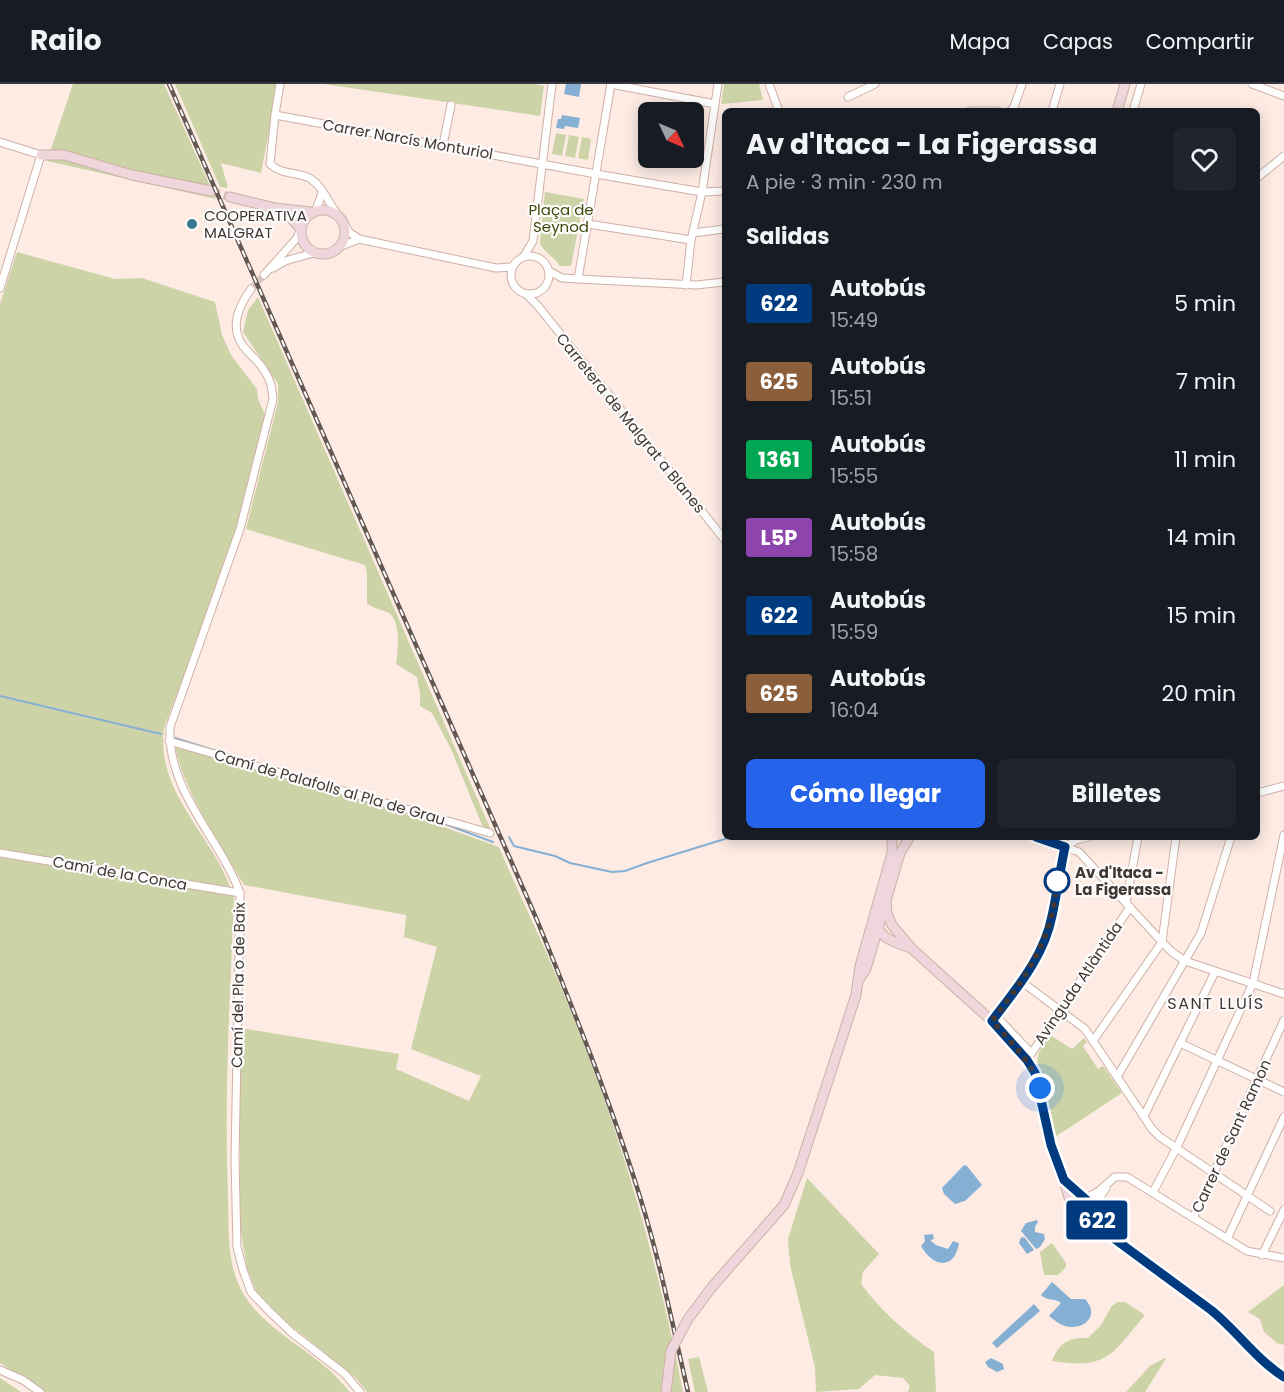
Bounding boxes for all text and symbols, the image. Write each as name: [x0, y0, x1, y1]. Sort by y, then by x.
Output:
text: Railo: [30, 21, 102, 60]
text: Mapa: [949, 27, 1010, 56]
text: Capas: [1043, 27, 1113, 56]
text: Compartir: [1146, 27, 1254, 56]
north arrow: [638, 102, 704, 168]
map controls: [638, 102, 704, 168]
street label: Carrer Narcís Monturiol: [321, 114, 495, 164]
text: Av d'Itaca - La Figerassa: [746, 125, 1097, 164]
button: heart: [1173, 128, 1236, 191]
text: A pie · 3 min · 230 m: [746, 168, 943, 196]
park label: Plaça de Seynod: [528, 199, 594, 237]
place label: COOPERATIVA MALGRAT: [204, 205, 307, 243]
marker: COOPERATIVA MALGRAT: [185, 217, 199, 231]
text: Salidas: [746, 221, 830, 252]
text: Autobús: [830, 273, 926, 304]
text: 5 min: [1174, 288, 1236, 319]
text: 622: [760, 289, 798, 318]
text: 15:49: [830, 306, 878, 334]
street label: Carretera de Malgrat a Blanes: [552, 329, 710, 518]
text: Autobús: [830, 351, 926, 382]
text: 7 min: [1176, 366, 1236, 397]
text: 625: [759, 367, 799, 396]
text: 15:51: [830, 384, 872, 412]
text: Autobús: [830, 429, 926, 460]
text: 11 min: [1174, 444, 1236, 475]
text: 1361: [758, 445, 800, 474]
text: 15:55: [830, 462, 878, 490]
text: Autobús: [830, 507, 926, 538]
text: 14 min: [1167, 522, 1236, 553]
text: L5P: [761, 523, 797, 552]
text: 15:58: [830, 540, 878, 568]
text: Autobús: [830, 585, 926, 616]
text: 15 min: [1167, 600, 1236, 631]
text: 622: [760, 601, 798, 630]
text: 15:59: [830, 618, 878, 646]
text: Autobús: [830, 663, 926, 694]
text: 20 min: [1162, 678, 1236, 709]
text: 625: [759, 679, 799, 708]
text: 16:04: [830, 696, 879, 724]
street label: Camí de Palafolls al Pla de Grau: [212, 744, 448, 830]
button: Cómo llegar: [746, 759, 985, 828]
button: Billetes: [997, 759, 1236, 828]
street label: Camí de la Conca: [51, 851, 189, 895]
place label: Av d'Itaca - La Figerassa: [1075, 862, 1171, 900]
marker: Av d'Itaca - La Figerassa: [1044, 868, 1070, 894]
street label: Camí del Pla o de Baix: [226, 902, 250, 1068]
street label: Avinguda Atlàntida: [1029, 917, 1127, 1049]
district label: SANT LLUÍS: [1167, 992, 1265, 1015]
street label: Carrer de Sant Ramon: [1186, 1056, 1276, 1216]
your location: [1025, 1073, 1055, 1103]
line badge: 622: [1062, 1200, 1132, 1240]
text: 622: [1078, 1206, 1116, 1235]

